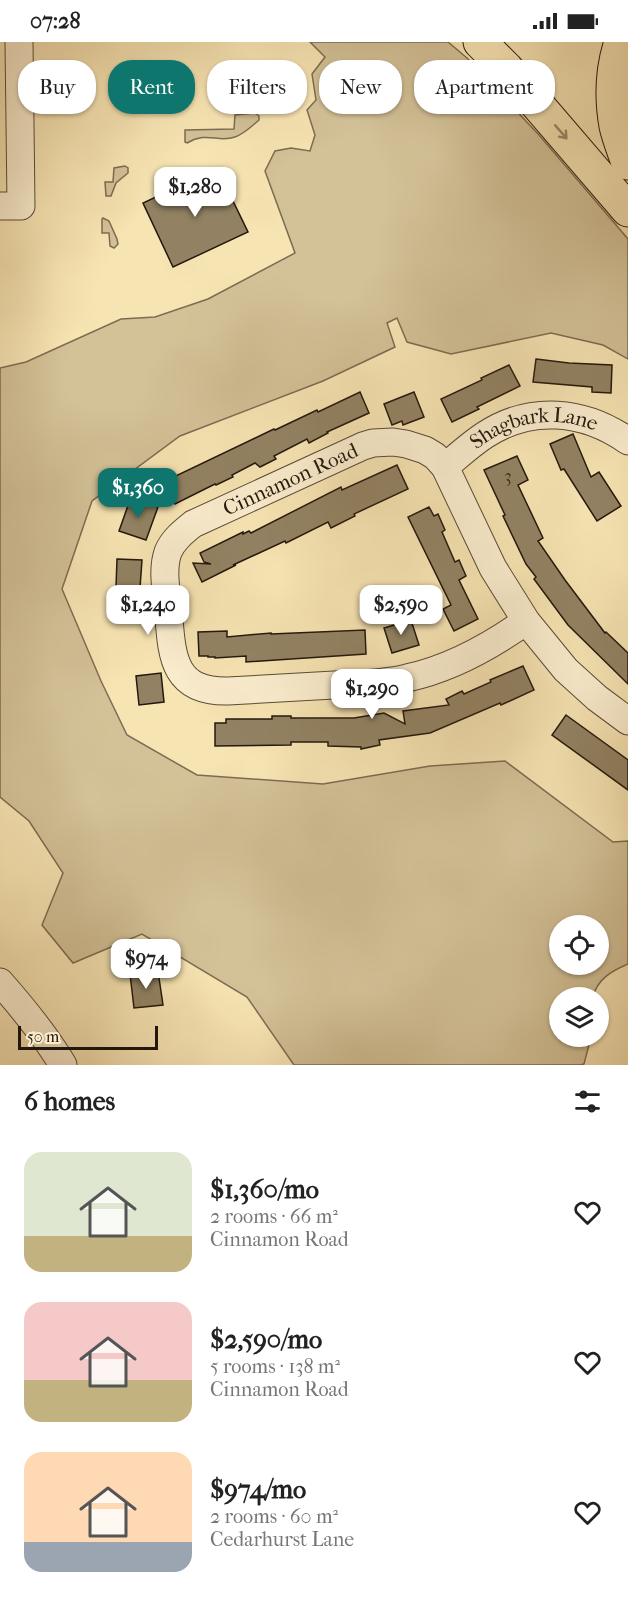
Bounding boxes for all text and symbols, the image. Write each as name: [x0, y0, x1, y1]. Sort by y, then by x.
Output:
text: 07:28: [30, 8, 80, 34]
chip: Buy: [18, 60, 96, 114]
chip: Rent: [108, 60, 195, 114]
chip: Filters: [207, 60, 307, 114]
chip: New: [319, 60, 402, 114]
chip: Apartment: [414, 60, 555, 114]
one-way arrow: [554, 124, 568, 139]
pin: $1,280: [146, 167, 244, 218]
text: $1,280: [168, 175, 222, 198]
street label: Shagbark Lane: [465, 403, 601, 454]
street label: Cinnamon Road: [219, 438, 362, 521]
house number: 3: [504, 466, 512, 487]
pin: $1,360: [89, 468, 187, 519]
text: $1,360: [112, 476, 164, 499]
pin: $1,240: [99, 585, 197, 636]
pin: $2,590: [352, 585, 450, 636]
text: $1,240: [120, 593, 176, 616]
text: $2,590: [374, 593, 428, 616]
pin: $1,290: [323, 669, 421, 720]
text: $1,290: [345, 677, 399, 700]
map controls: [549, 915, 609, 1047]
button: locate: [549, 915, 609, 975]
pin: $974: [110, 939, 182, 990]
text: $974: [125, 947, 167, 970]
button: layers: [549, 987, 609, 1047]
scale bar: [18, 1023, 158, 1050]
text: 50 m: [27, 1027, 59, 1046]
icon: filters: [571, 1085, 604, 1118]
text: 6 homes: [24, 1086, 115, 1117]
text: $1,360/mo: [210, 1174, 319, 1205]
icon: home: [72, 1176, 144, 1248]
icon: heart: [571, 1196, 604, 1229]
text: 2 rooms · 66 m²: [210, 1205, 338, 1228]
text: Cinnamon Road: [210, 1228, 349, 1251]
text: $2,590/mo: [210, 1324, 322, 1355]
icon: home: [72, 1326, 144, 1398]
icon: heart: [571, 1346, 604, 1379]
text: 5 rooms · 138 m²: [210, 1355, 340, 1378]
text: Cinnamon Road: [210, 1378, 349, 1401]
text: $974/mo: [210, 1474, 306, 1505]
icon: home: [72, 1476, 144, 1548]
icon: heart: [571, 1496, 604, 1529]
text: 2 rooms · 60 m²: [210, 1505, 338, 1528]
text: Cedarhurst Lane: [210, 1528, 354, 1551]

